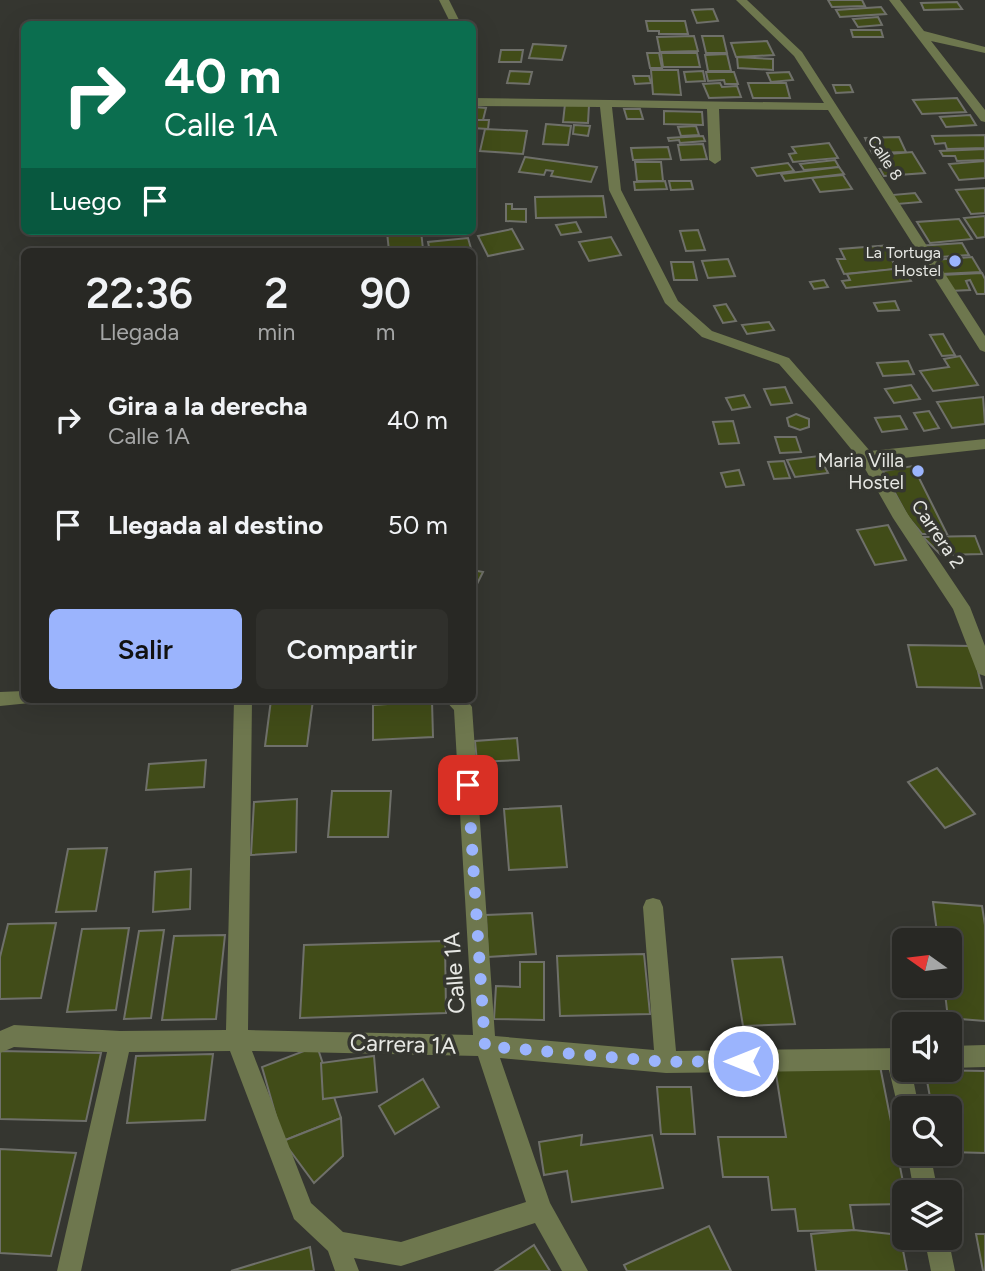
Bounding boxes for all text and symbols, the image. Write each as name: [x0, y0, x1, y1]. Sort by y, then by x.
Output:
text: 40 m: [164, 46, 281, 105]
icon: right: [49, 49, 140, 140]
text: Calle 1A: [164, 106, 278, 144]
street label: Calle 8: [864, 132, 906, 184]
icon: arrive: [136, 182, 174, 220]
text: Luego: [49, 185, 122, 217]
place label: La Tortuga Hostel: [866, 243, 941, 280]
marker: La Tortuga Hostel: [947, 253, 963, 269]
text: 22:36: [86, 268, 193, 319]
text: 2: [264, 268, 288, 319]
text: 90: [360, 268, 411, 319]
text: Llegada: [99, 318, 179, 346]
text: min: [258, 318, 295, 346]
text: m: [376, 318, 395, 346]
text: Gira a la derecha: [108, 390, 308, 422]
icon: right: [49, 401, 87, 439]
text: 40 m: [387, 404, 448, 436]
text: Calle 1A: [108, 422, 190, 450]
place label: Maria Villa Hostel: [817, 449, 904, 494]
marker: Maria Villa Hostel: [910, 463, 926, 479]
street label: Carrera 2: [907, 495, 969, 573]
icon: arrive: [49, 506, 87, 544]
text: Llegada al destino: [108, 509, 323, 541]
text: 50 m: [388, 509, 448, 541]
button: Salir: [49, 609, 242, 689]
button: Compartir: [256, 609, 448, 689]
pin: [438, 755, 498, 815]
icon: arrive: [449, 766, 487, 804]
north arrow: [892, 928, 962, 998]
map controls: [892, 928, 962, 1250]
street label: Calle 1A: [437, 931, 471, 1015]
button: sound: [892, 1012, 962, 1082]
position arrow: [706, 1024, 780, 1098]
street label: Carrera 1A: [349, 1028, 457, 1060]
button: search: [892, 1096, 962, 1166]
button: layers: [892, 1180, 962, 1250]

